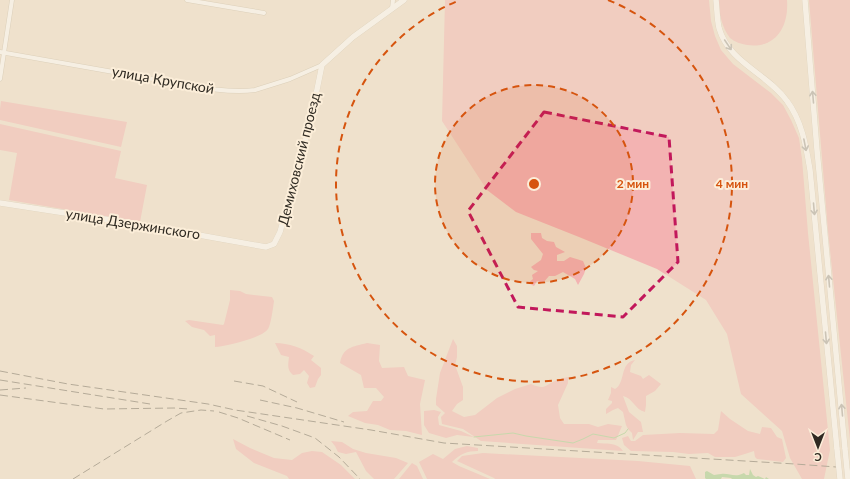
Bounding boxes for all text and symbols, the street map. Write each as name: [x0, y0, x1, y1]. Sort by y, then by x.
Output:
one-way arrow: [723, 40, 732, 51]
street label: улица Крупской: [111, 62, 216, 97]
street label: Демиховский проезд: [274, 90, 323, 227]
one-way arrow: [809, 91, 816, 104]
one-way arrow: [802, 138, 810, 151]
text: 2 мин: [617, 176, 649, 191]
text: 4 мин: [716, 176, 748, 191]
centre of rings: [527, 177, 541, 191]
one-way arrow: [810, 202, 817, 215]
street label: улица Дзержинского: [65, 204, 202, 243]
one-way arrow: [826, 275, 833, 288]
one-way arrow: [822, 331, 830, 344]
one-way arrow: [838, 404, 845, 417]
north arrow: [798, 427, 838, 467]
text: С: [814, 451, 822, 464]

